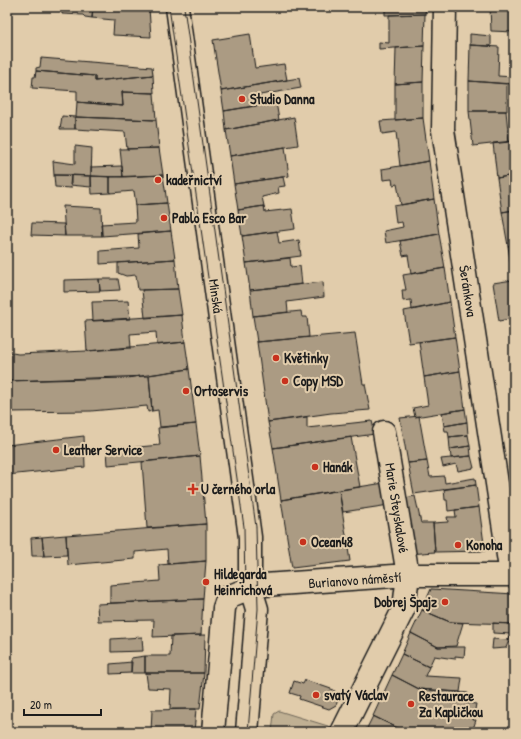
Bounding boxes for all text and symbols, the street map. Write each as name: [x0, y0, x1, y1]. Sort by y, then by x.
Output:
place label: Studio Danna: [250, 89, 315, 108]
marker: Studio Danna: [237, 94, 247, 104]
place label: kadeřnictví: [166, 170, 222, 189]
marker: kadeřnictví: [153, 175, 163, 185]
place label: Pablo Esco Bar: [172, 208, 247, 227]
marker: Pablo Esco Bar: [159, 213, 169, 223]
street label: Šeránkova: [455, 264, 482, 318]
street label: Minská: [205, 278, 228, 315]
place label: Květinky: [284, 348, 329, 369]
marker: Květinky: [271, 353, 281, 363]
place label: Copy MSD: [293, 371, 343, 392]
marker: Copy MSD: [280, 376, 290, 386]
place label: Ortoservis: [194, 381, 249, 400]
marker: Ortoservis: [181, 386, 191, 396]
place label: Leather Service: [64, 440, 143, 459]
marker: Leather Service: [51, 445, 61, 455]
place label: Hanák: [323, 457, 353, 476]
street label: Marie Steyskalové: [380, 461, 414, 555]
marker: Hanák: [310, 462, 320, 472]
place label: U černého orla: [201, 479, 276, 498]
marker: U černého orla: [188, 484, 198, 494]
place label: Ocean48: [311, 532, 353, 551]
place label: Konoha: [466, 535, 503, 554]
marker: Ocean48: [298, 537, 308, 547]
marker: Konoha: [453, 540, 463, 550]
place label: Hildegarda Heinrichová: [214, 564, 273, 599]
street label: Burianovo náměstí: [308, 567, 402, 592]
marker: Hildegarda Heinrichová: [201, 577, 211, 587]
place label: Dobrej Špajz: [374, 592, 437, 613]
marker: Dobrej Špajz: [440, 597, 450, 607]
place label: svatý Václav: [324, 685, 388, 706]
place label: Restaurace Za Kapličkou: [419, 686, 483, 723]
marker: svatý Václav: [311, 690, 321, 700]
scale bar: [24, 691, 101, 717]
text: 20 m: [30, 696, 52, 713]
marker: Restaurace Za Kapličkou: [406, 699, 416, 709]

